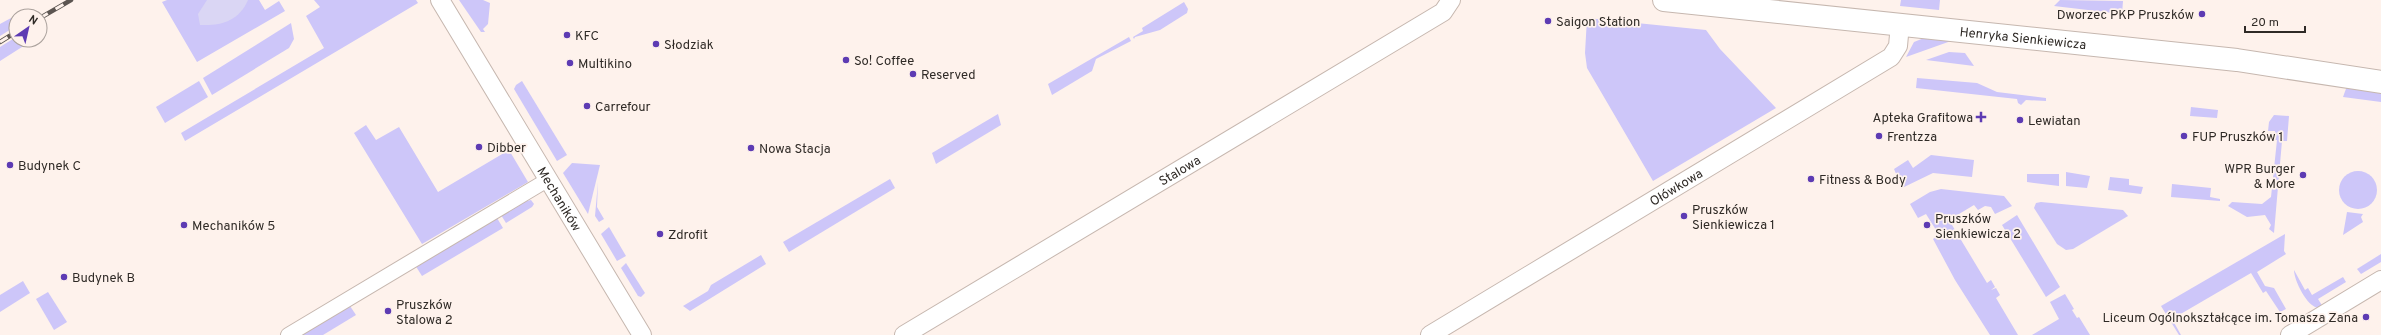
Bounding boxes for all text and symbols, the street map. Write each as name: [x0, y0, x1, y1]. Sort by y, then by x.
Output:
north arrow: [8, 8, 48, 48]
place label: Dworzec PKP Pruszków: [2057, 8, 2194, 24]
scale bar: [2245, 8, 2305, 34]
marker: Dworzec PKP Pruszków: [2197, 9, 2207, 19]
text: N: [26, 13, 40, 29]
place label: Saigon Station: [1556, 15, 1640, 31]
text: 20 m: [2251, 15, 2279, 31]
marker: Saigon Station: [1543, 16, 1553, 26]
street label: Henryka Sienkiewicza: [1959, 25, 2087, 54]
place label: KFC: [575, 29, 599, 45]
marker: KFC: [562, 30, 572, 40]
place label: Słodziak: [664, 38, 714, 54]
marker: Słodziak: [651, 39, 661, 49]
place label: So! Coffee: [854, 54, 914, 70]
marker: So! Coffee: [841, 55, 851, 65]
place label: Multikino: [578, 57, 632, 73]
marker: Multikino: [565, 58, 575, 68]
place label: Reserved: [921, 68, 976, 84]
marker: Reserved: [908, 69, 918, 79]
place label: Carrefour: [595, 100, 651, 116]
marker: Carrefour: [582, 101, 592, 111]
place label: Apteka Grafitowa: [1873, 111, 1973, 127]
marker: Apteka Grafitowa: [1976, 112, 1986, 122]
place label: Lewiatan: [2028, 114, 2080, 130]
marker: Lewiatan: [2015, 115, 2025, 125]
place label: Frentzza: [1887, 130, 1937, 146]
place label: FUP Pruszków 1: [2192, 130, 2283, 146]
marker: Frentzza: [1874, 131, 1884, 141]
marker: FUP Pruszków 1: [2179, 131, 2189, 141]
place label: Dibber: [487, 141, 526, 157]
marker: Dibber: [474, 142, 484, 152]
place label: Nowa Stacja: [759, 142, 831, 158]
marker: Nowa Stacja: [746, 143, 756, 153]
street label: Stalowa: [1157, 153, 1204, 190]
place label: Budynek C: [18, 159, 81, 175]
marker: Budynek C: [5, 160, 15, 170]
place label: WPR Burger & More: [2224, 162, 2295, 193]
street label: Mechaników: [533, 165, 584, 235]
street label: Ołówkowa: [1647, 166, 1706, 211]
marker: WPR Burger & More: [2298, 170, 2308, 180]
place label: Fitness & Body: [1819, 173, 1906, 189]
marker: Fitness & Body: [1806, 174, 1816, 184]
place label: Pruszków Sienkiewicza 1: [1692, 203, 1775, 234]
marker: Pruszków Sienkiewicza 1: [1679, 211, 1689, 221]
place label: Pruszków Sienkiewicza 2: [1935, 212, 2021, 243]
place label: Mechaników 5: [192, 219, 275, 235]
marker: Mechaników 5: [179, 220, 189, 230]
marker: Pruszków Sienkiewicza 2: [1922, 220, 1932, 230]
place label: Zdrofit: [668, 228, 708, 244]
marker: Zdrofit: [655, 229, 665, 239]
place label: Budynek B: [72, 271, 135, 287]
marker: Budynek B: [59, 272, 69, 282]
place label: Pruszków Stalowa 2: [396, 298, 453, 329]
marker: Pruszków Stalowa 2: [383, 306, 393, 316]
place label: Liceum Ogólnokształcące im. Tomasza Zana: [2103, 311, 2358, 327]
marker: Liceum Ogólnokształcące im. Tomasza Zana: [2361, 312, 2371, 322]

